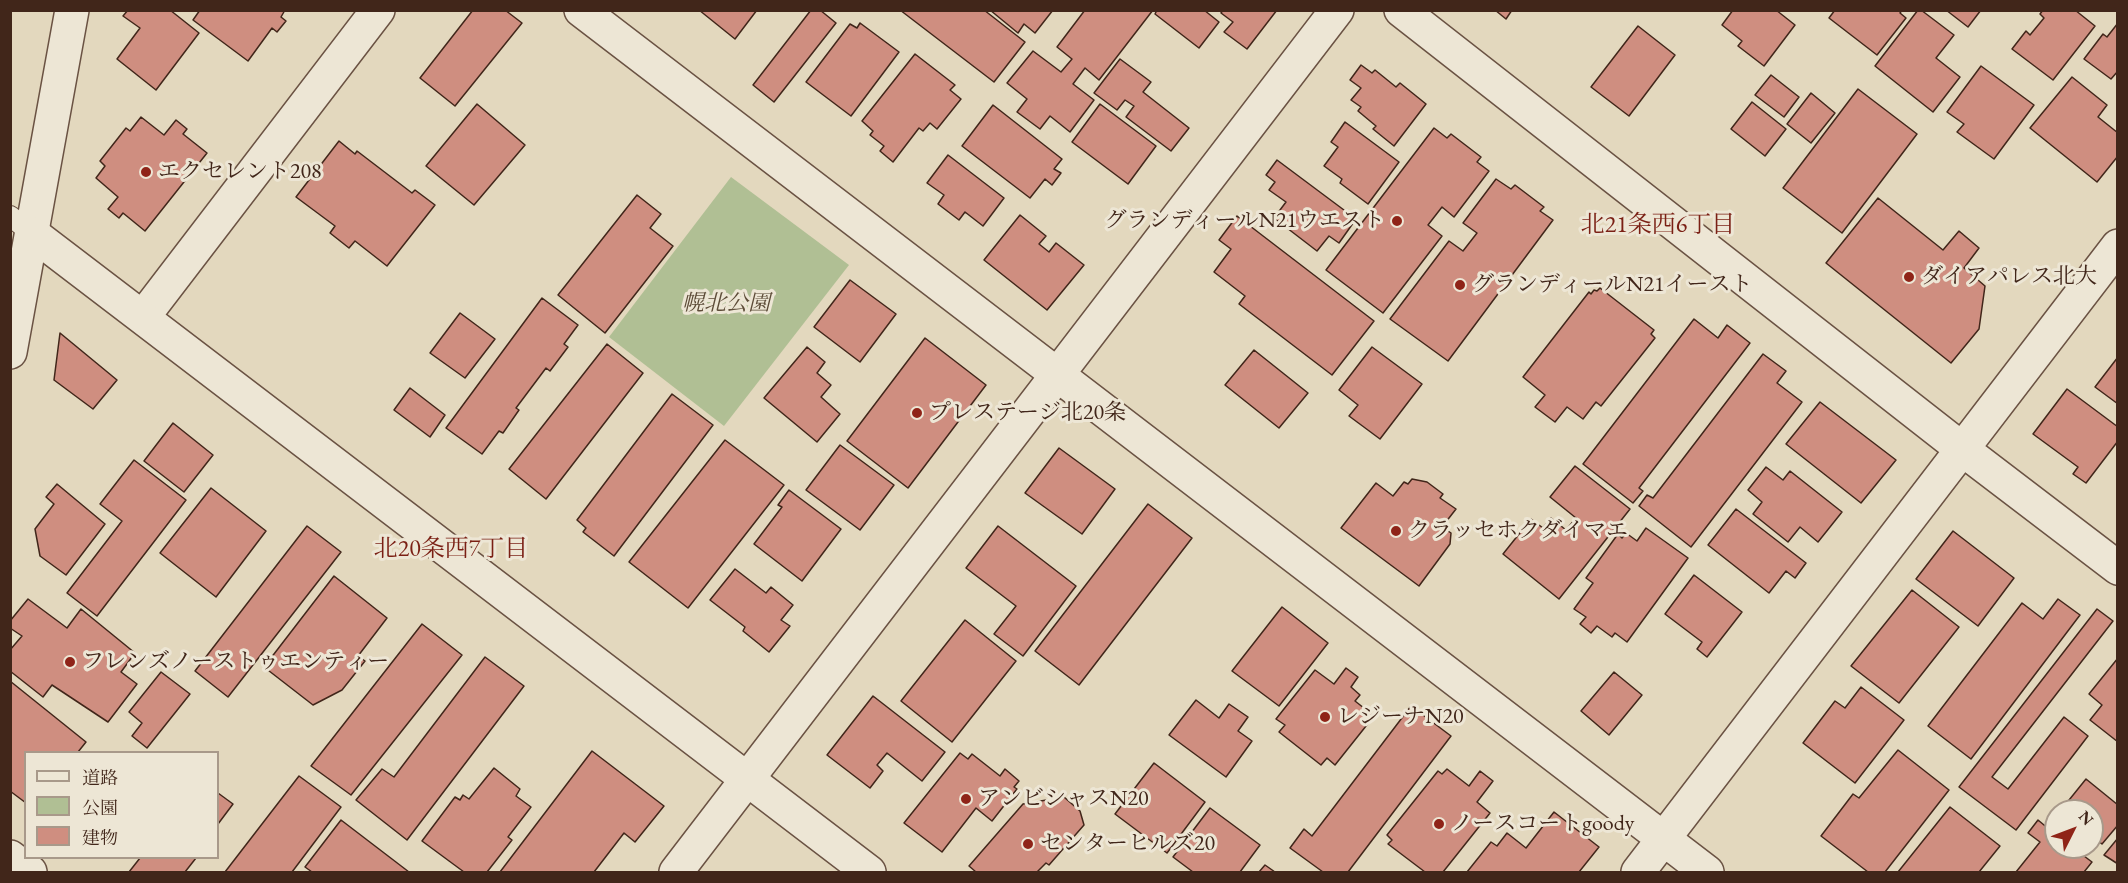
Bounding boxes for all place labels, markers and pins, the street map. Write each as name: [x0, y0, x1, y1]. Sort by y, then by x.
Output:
place label: エクセレント208: [158, 159, 322, 185]
marker: エクセレント208: [139, 165, 153, 179]
place label: グランディールN21ウエスト: [1104, 208, 1385, 234]
marker: グランディールN21ウエスト: [1390, 214, 1404, 228]
place label: ダイアパレス北大: [1921, 264, 2097, 290]
marker: ダイアパレス北大: [1902, 270, 1916, 284]
place label: グランディールN21イースト: [1472, 272, 1753, 298]
marker: グランディールN21イースト: [1453, 278, 1467, 292]
place label: プレステージ北20条: [929, 400, 1126, 426]
marker: プレステージ北20条: [910, 406, 924, 420]
place label: クラッセホクダイマエ: [1408, 518, 1628, 544]
marker: クラッセホクダイマエ: [1389, 524, 1403, 538]
place label: フレンズノーストゥエンティー: [82, 649, 389, 675]
marker: フレンズノーストゥエンティー: [63, 655, 77, 669]
place label: レジーナN20: [1337, 704, 1464, 730]
marker: レジーナN20: [1318, 710, 1332, 724]
place label: アンビシャスN20: [978, 786, 1149, 812]
marker: アンビシャスN20: [959, 792, 973, 806]
place label: ノースコートgoody: [1451, 811, 1634, 837]
marker: ノースコートgoody: [1432, 817, 1446, 831]
place label: センターヒルズ20: [1040, 831, 1215, 857]
marker: センターヒルズ20: [1021, 837, 1035, 851]

